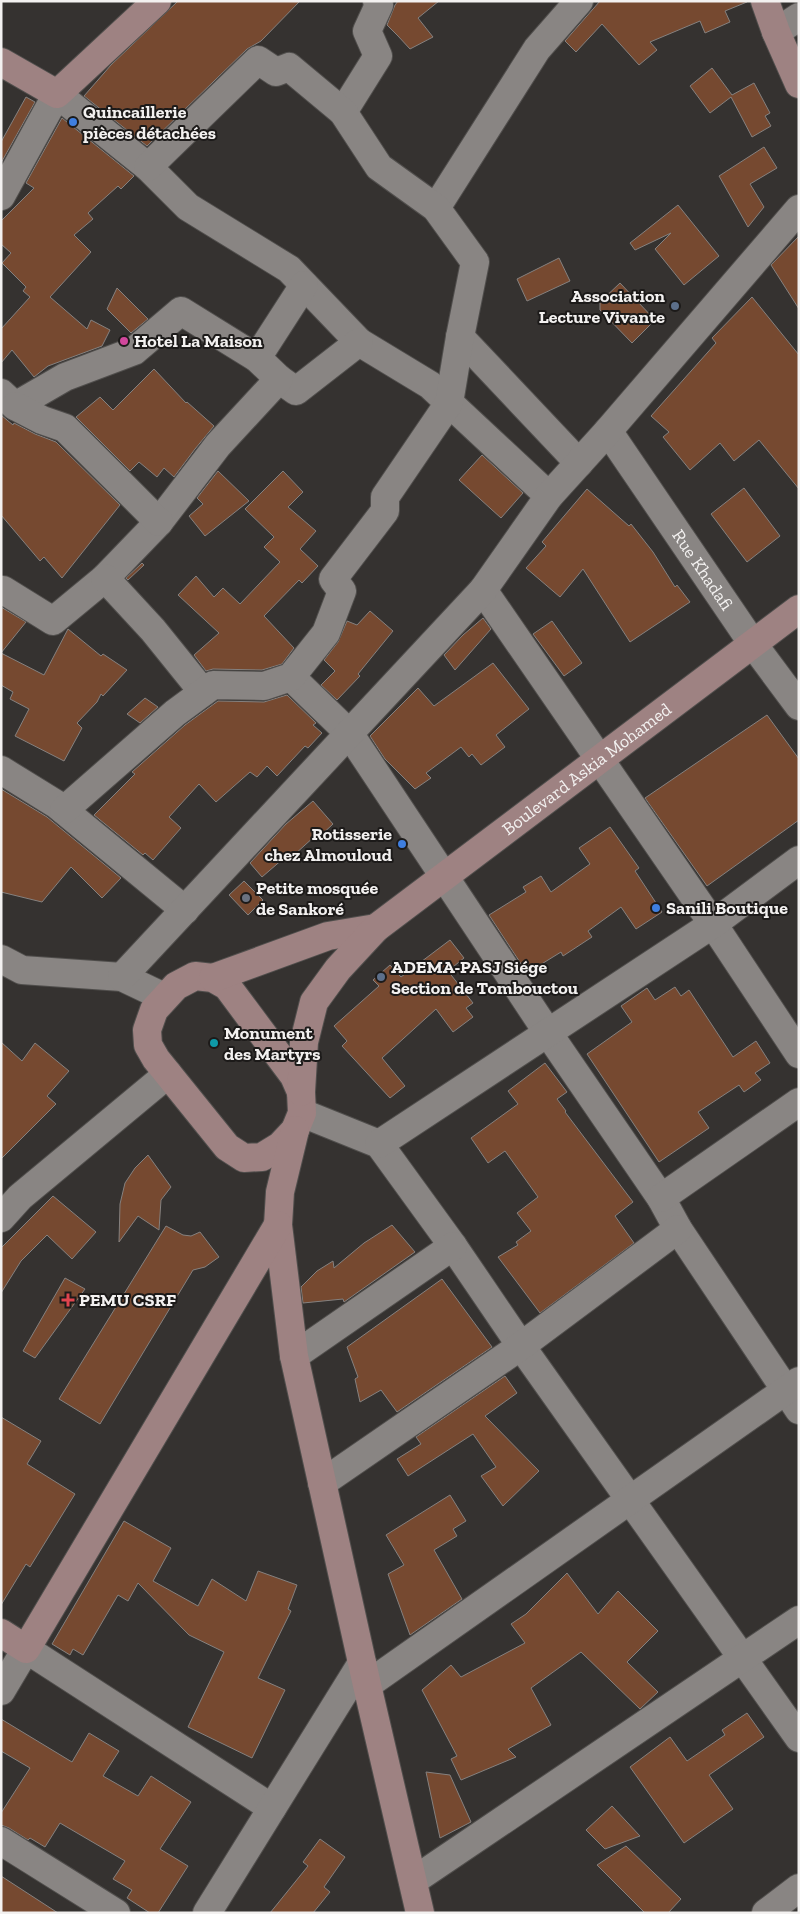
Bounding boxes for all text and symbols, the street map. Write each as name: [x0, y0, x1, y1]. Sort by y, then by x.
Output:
place label: Quincaillerie pièces détachées: [83, 101, 216, 144]
marker: Quincaillerie pièces détachées: [67, 116, 79, 128]
place label: Association Lecture Vivante: [539, 285, 665, 328]
marker: Association Lecture Vivante: [669, 300, 681, 312]
place label: Hotel La Maison: [134, 330, 263, 352]
marker: Hotel La Maison: [118, 335, 130, 347]
street label: Rue Khadafi: [667, 525, 738, 614]
street label: Boulevard Askia Mohamed: [498, 698, 676, 840]
place label: Rotisserie chez Almouloud: [264, 823, 393, 866]
marker: Rotisserie chez Almouloud: [396, 838, 408, 850]
place label: Petite mosquée de Sankoré: [256, 877, 378, 920]
marker: Petite mosquée de Sankoré: [240, 892, 252, 904]
place label: Sanili Boutique: [666, 897, 788, 919]
marker: Sanili Boutique: [650, 902, 662, 914]
place label: ADEMA-PASJ Siége Section de Tombouctou: [391, 956, 579, 999]
marker: ADEMA-PASJ Siége Section de Tombouctou: [375, 971, 387, 983]
place label: Monument des Martyrs: [224, 1022, 320, 1065]
marker: Monument des Martyrs: [208, 1037, 220, 1049]
place label: PEMU CSRF: [79, 1289, 176, 1311]
marker: PEMU CSRF: [61, 1293, 75, 1307]

